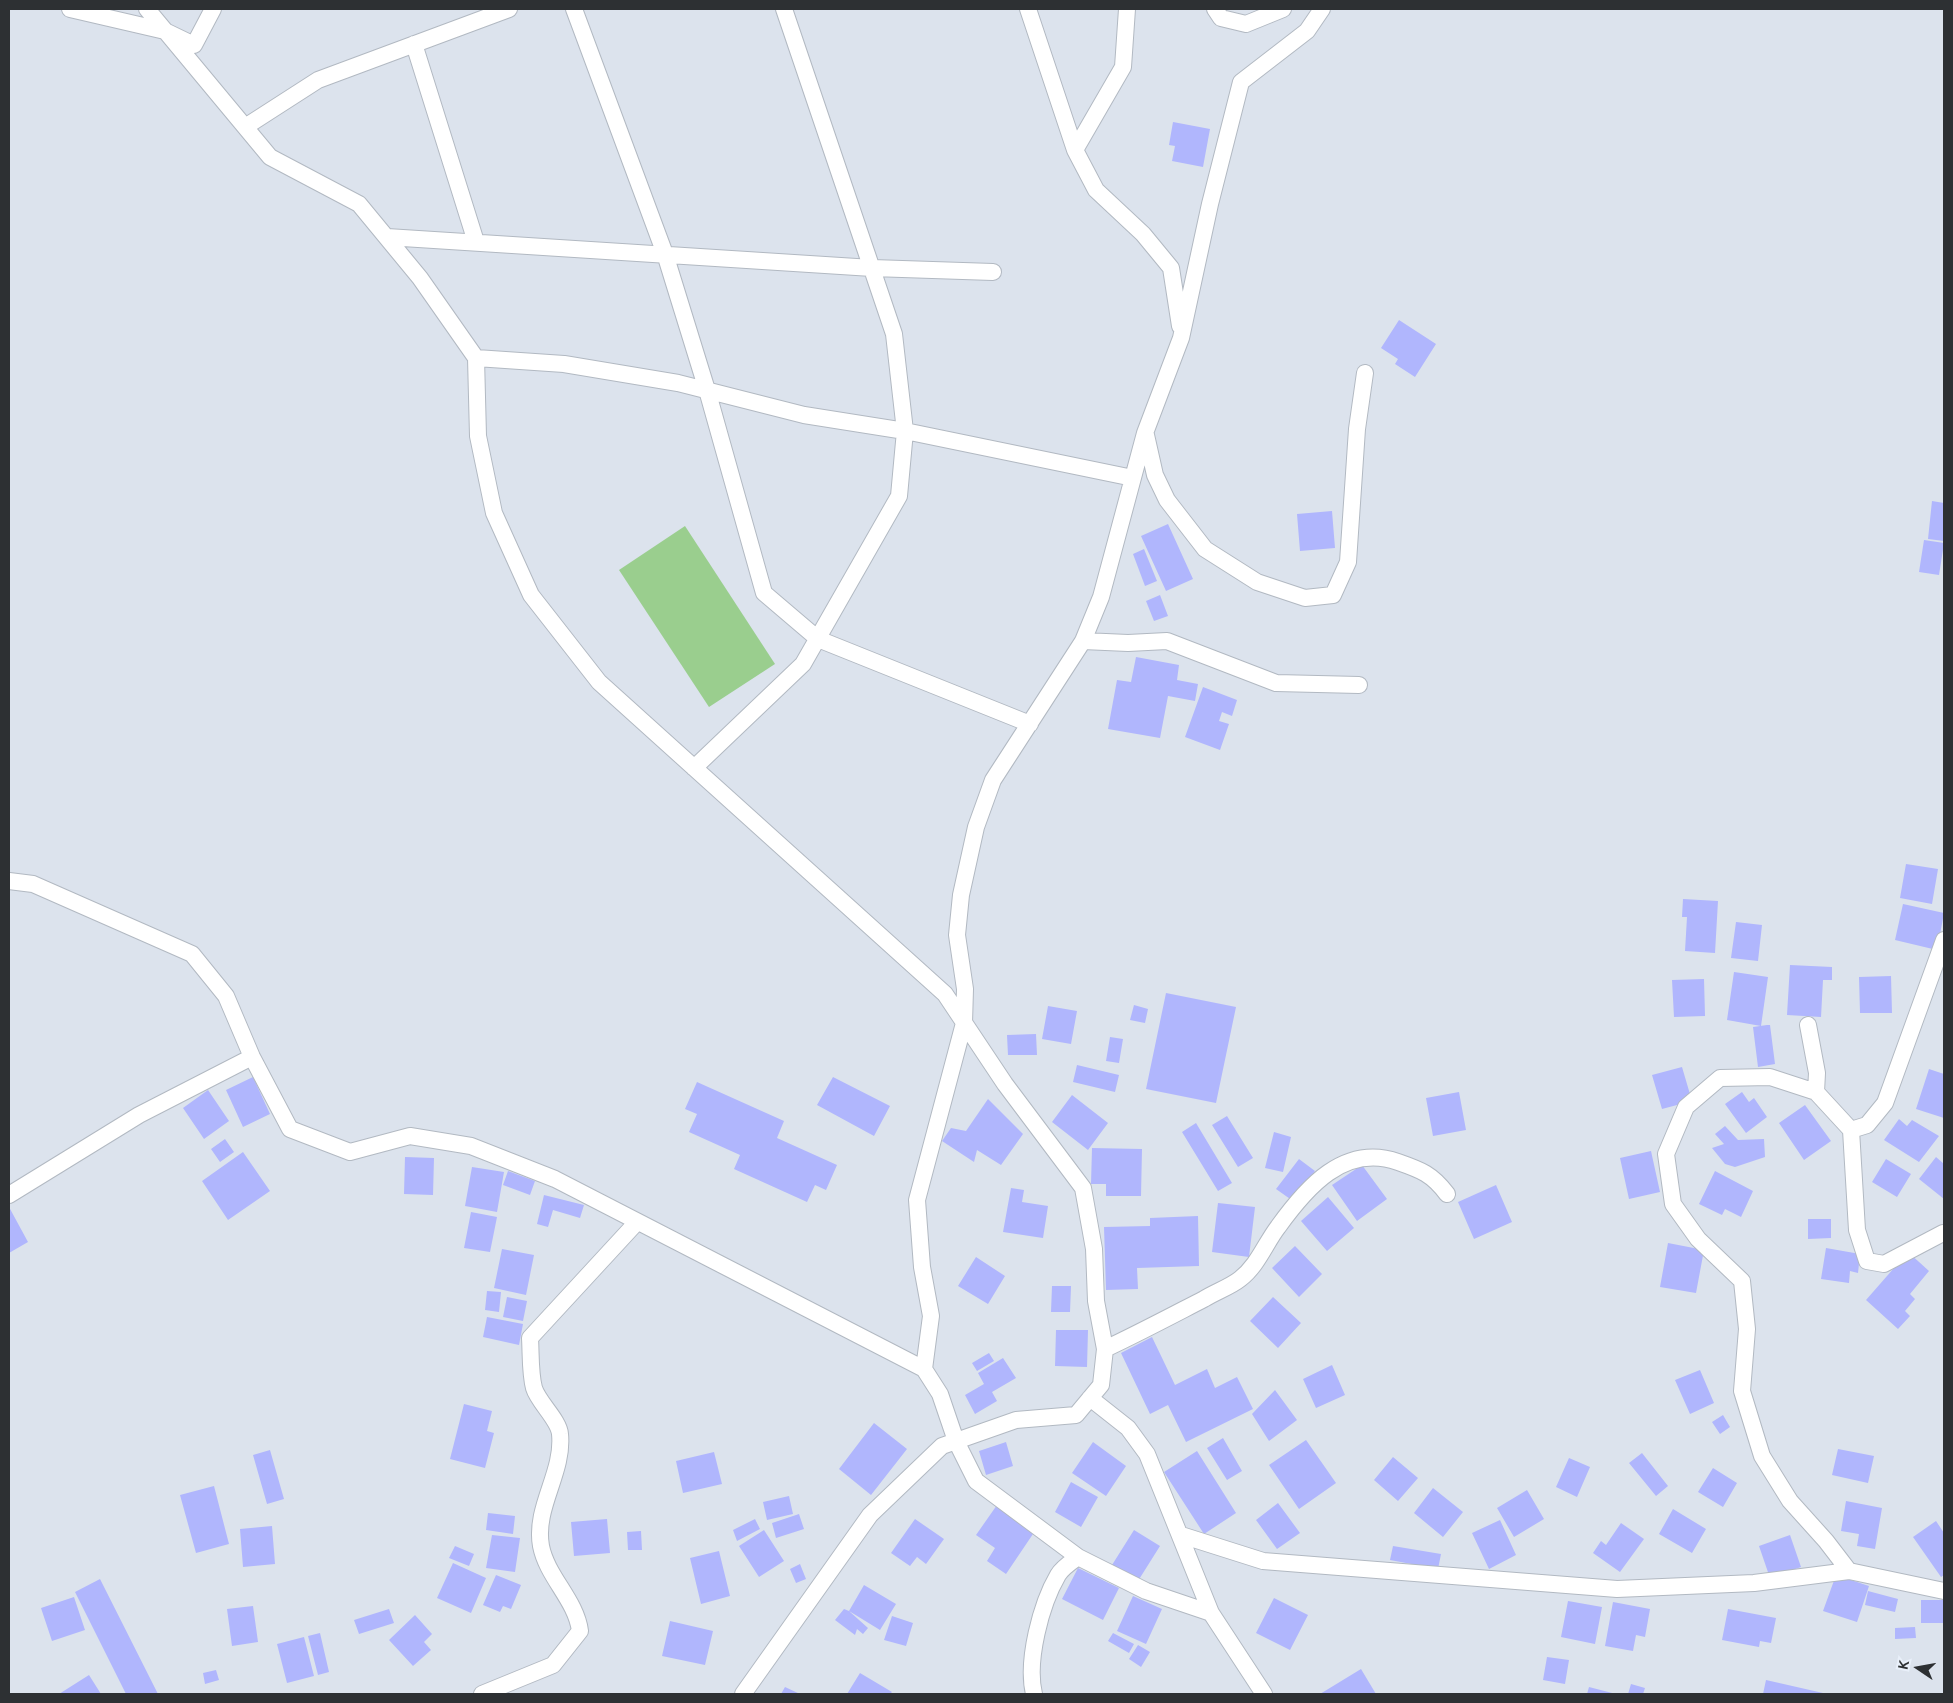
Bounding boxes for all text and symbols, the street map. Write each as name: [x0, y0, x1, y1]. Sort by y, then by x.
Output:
north arrow: [1893, 1643, 1943, 1693]
text: K: [1895, 1659, 1912, 1671]

